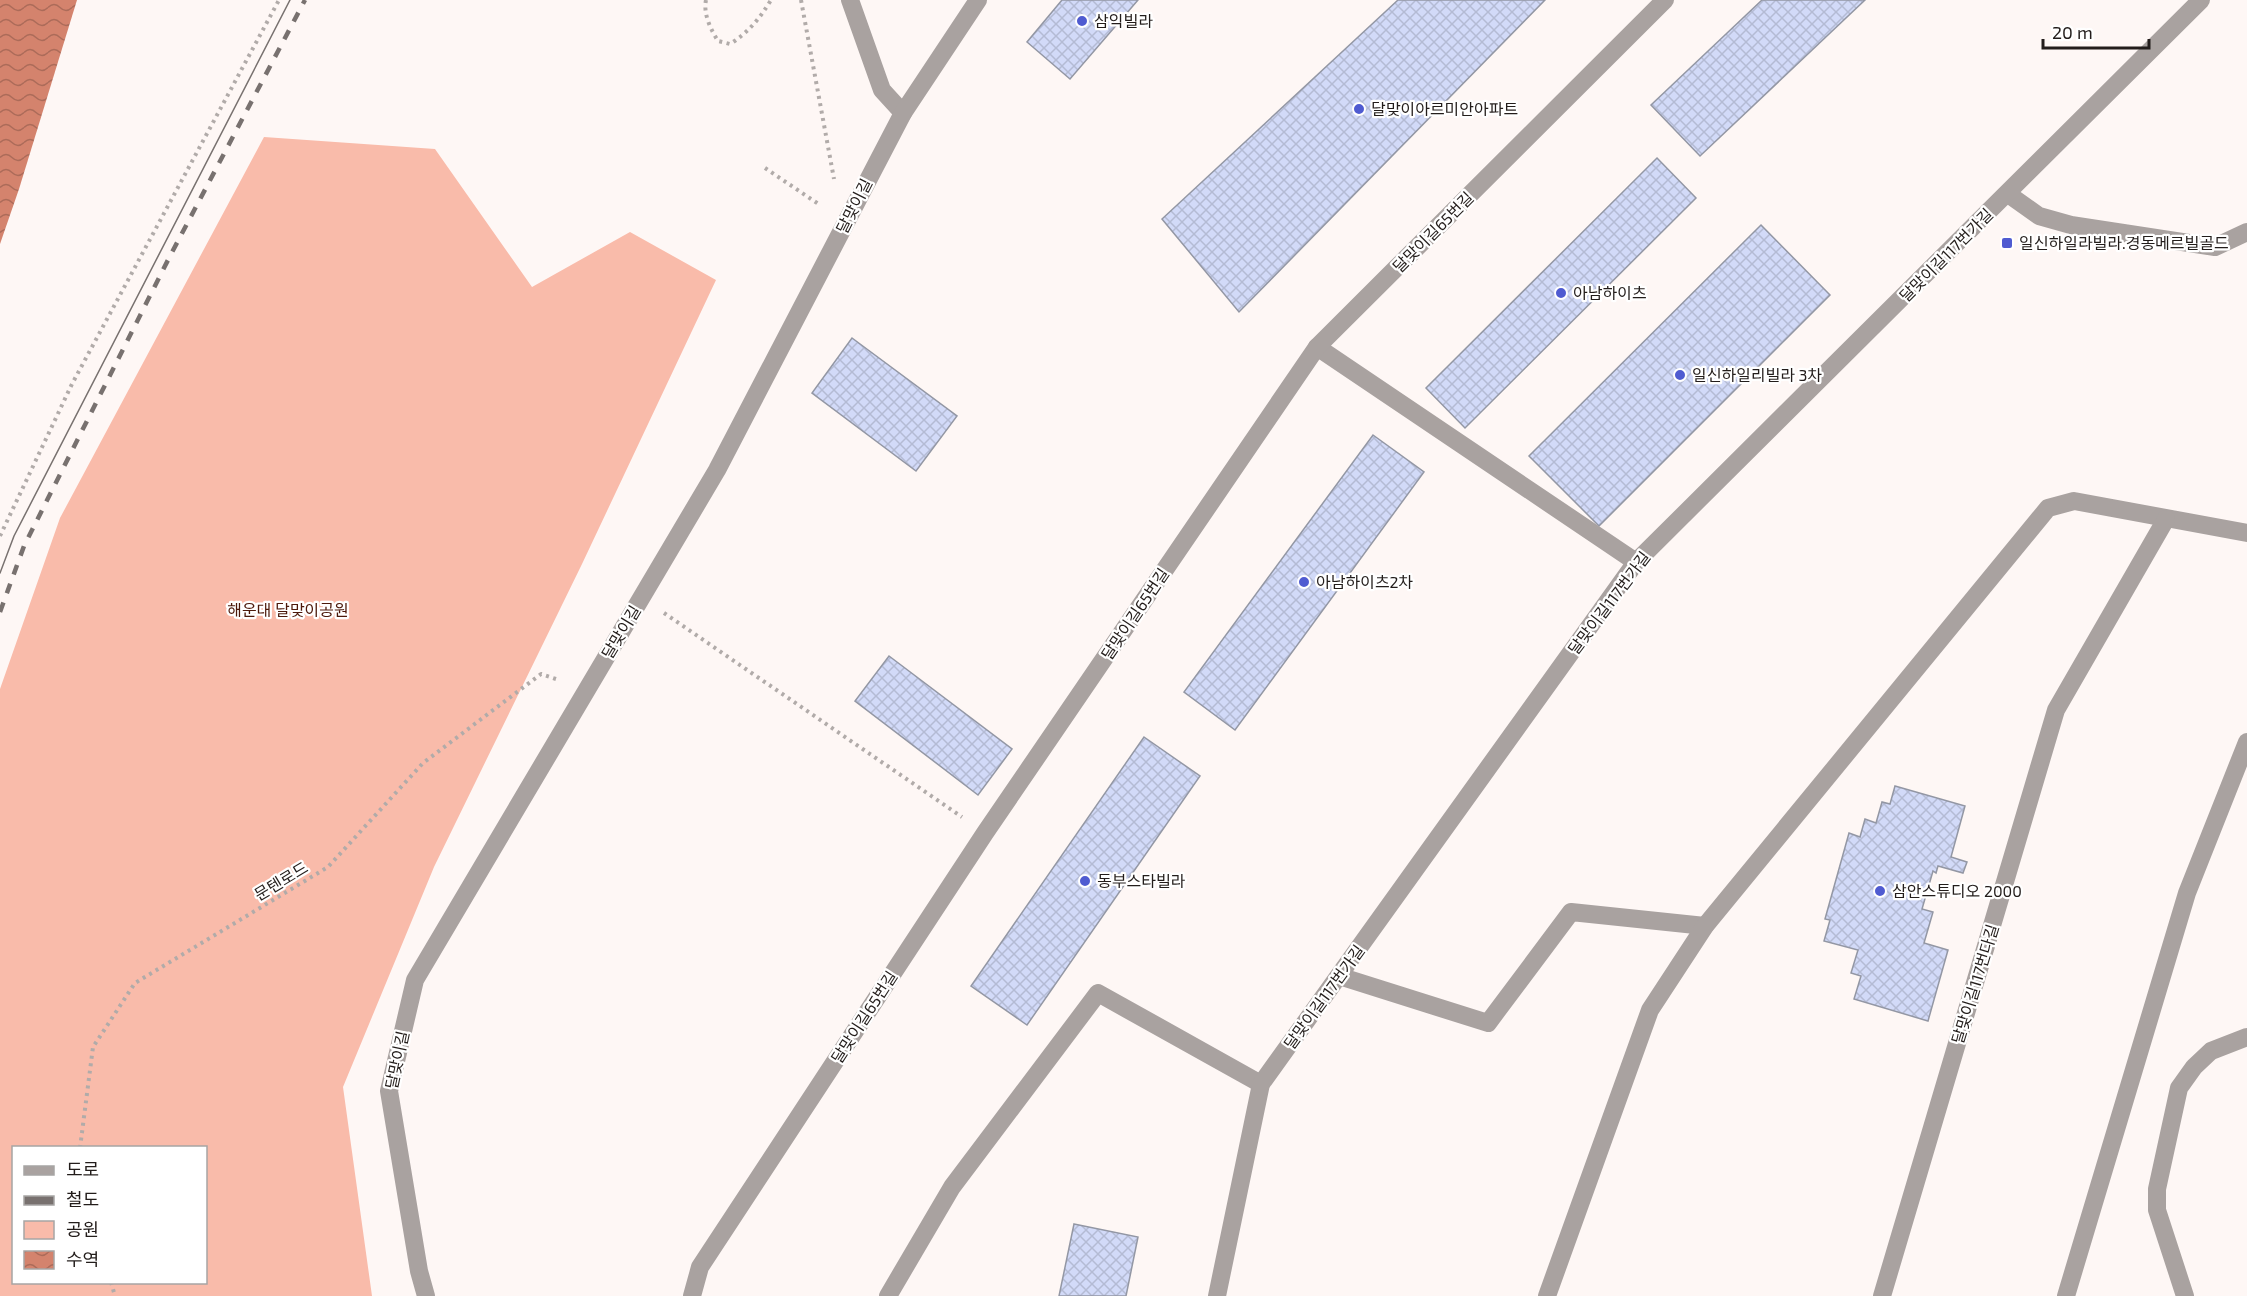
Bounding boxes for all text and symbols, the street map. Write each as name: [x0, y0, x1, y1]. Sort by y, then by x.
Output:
place label: 삼익빌라: [1094, 11, 1153, 30]
scale bar: [2043, 12, 2150, 50]
marker: 삼익빌라: [1075, 14, 1089, 28]
text: 20 m: [2052, 21, 2093, 43]
place label: 달맞이아르미안아파트: [1371, 99, 1518, 118]
marker: 달맞이아르미안아파트: [1352, 102, 1366, 116]
street label: 달맞이길: [832, 175, 875, 236]
street label: 달맞이길65번길: [1388, 187, 1477, 276]
street label: 달맞이길117번가길: [1895, 204, 1996, 305]
place label: 일신하일라빌라.경동메르빌골드: [2019, 233, 2229, 252]
marker: 일신하일라빌라.경동메르빌골드: [2000, 236, 2014, 250]
place label: 아남하이츠: [1573, 283, 1647, 302]
marker: 아남하이츠: [1554, 286, 1568, 300]
place label: 일신하일리빌라 3차: [1692, 365, 1823, 384]
marker: 일신하일리빌라 3차: [1673, 368, 1687, 382]
street label: 달맞이길117번가길: [1564, 547, 1653, 658]
street label: 달맞이길65번길: [1097, 564, 1172, 663]
place label: 아남하이츠2차: [1316, 572, 1414, 591]
marker: 아남하이츠2차: [1297, 575, 1311, 589]
park label: 해운대 달맞이공원: [227, 600, 349, 619]
street label: 달맞이길: [597, 602, 644, 662]
street label: 문텐로드: [251, 857, 311, 904]
place label: 동부스타빌라: [1097, 871, 1186, 890]
marker: 동부스타빌라: [1078, 874, 1092, 888]
place label: 삼안스튜디오 2000: [1892, 881, 2022, 900]
marker: 삼안스튜디오 2000: [1873, 884, 1887, 898]
street label: 달맞이길117번다길: [1947, 922, 2002, 1046]
street label: 달맞이길117번가길: [1279, 941, 1368, 1052]
street label: 달맞이길65번길: [827, 967, 900, 1066]
street label: 달맞이길: [381, 1029, 412, 1091]
legend: [12, 1146, 207, 1284]
text: 도로: [66, 1158, 99, 1180]
text: 철도: [66, 1188, 99, 1210]
text: 공원: [66, 1218, 99, 1240]
text: 수역: [66, 1248, 99, 1270]

